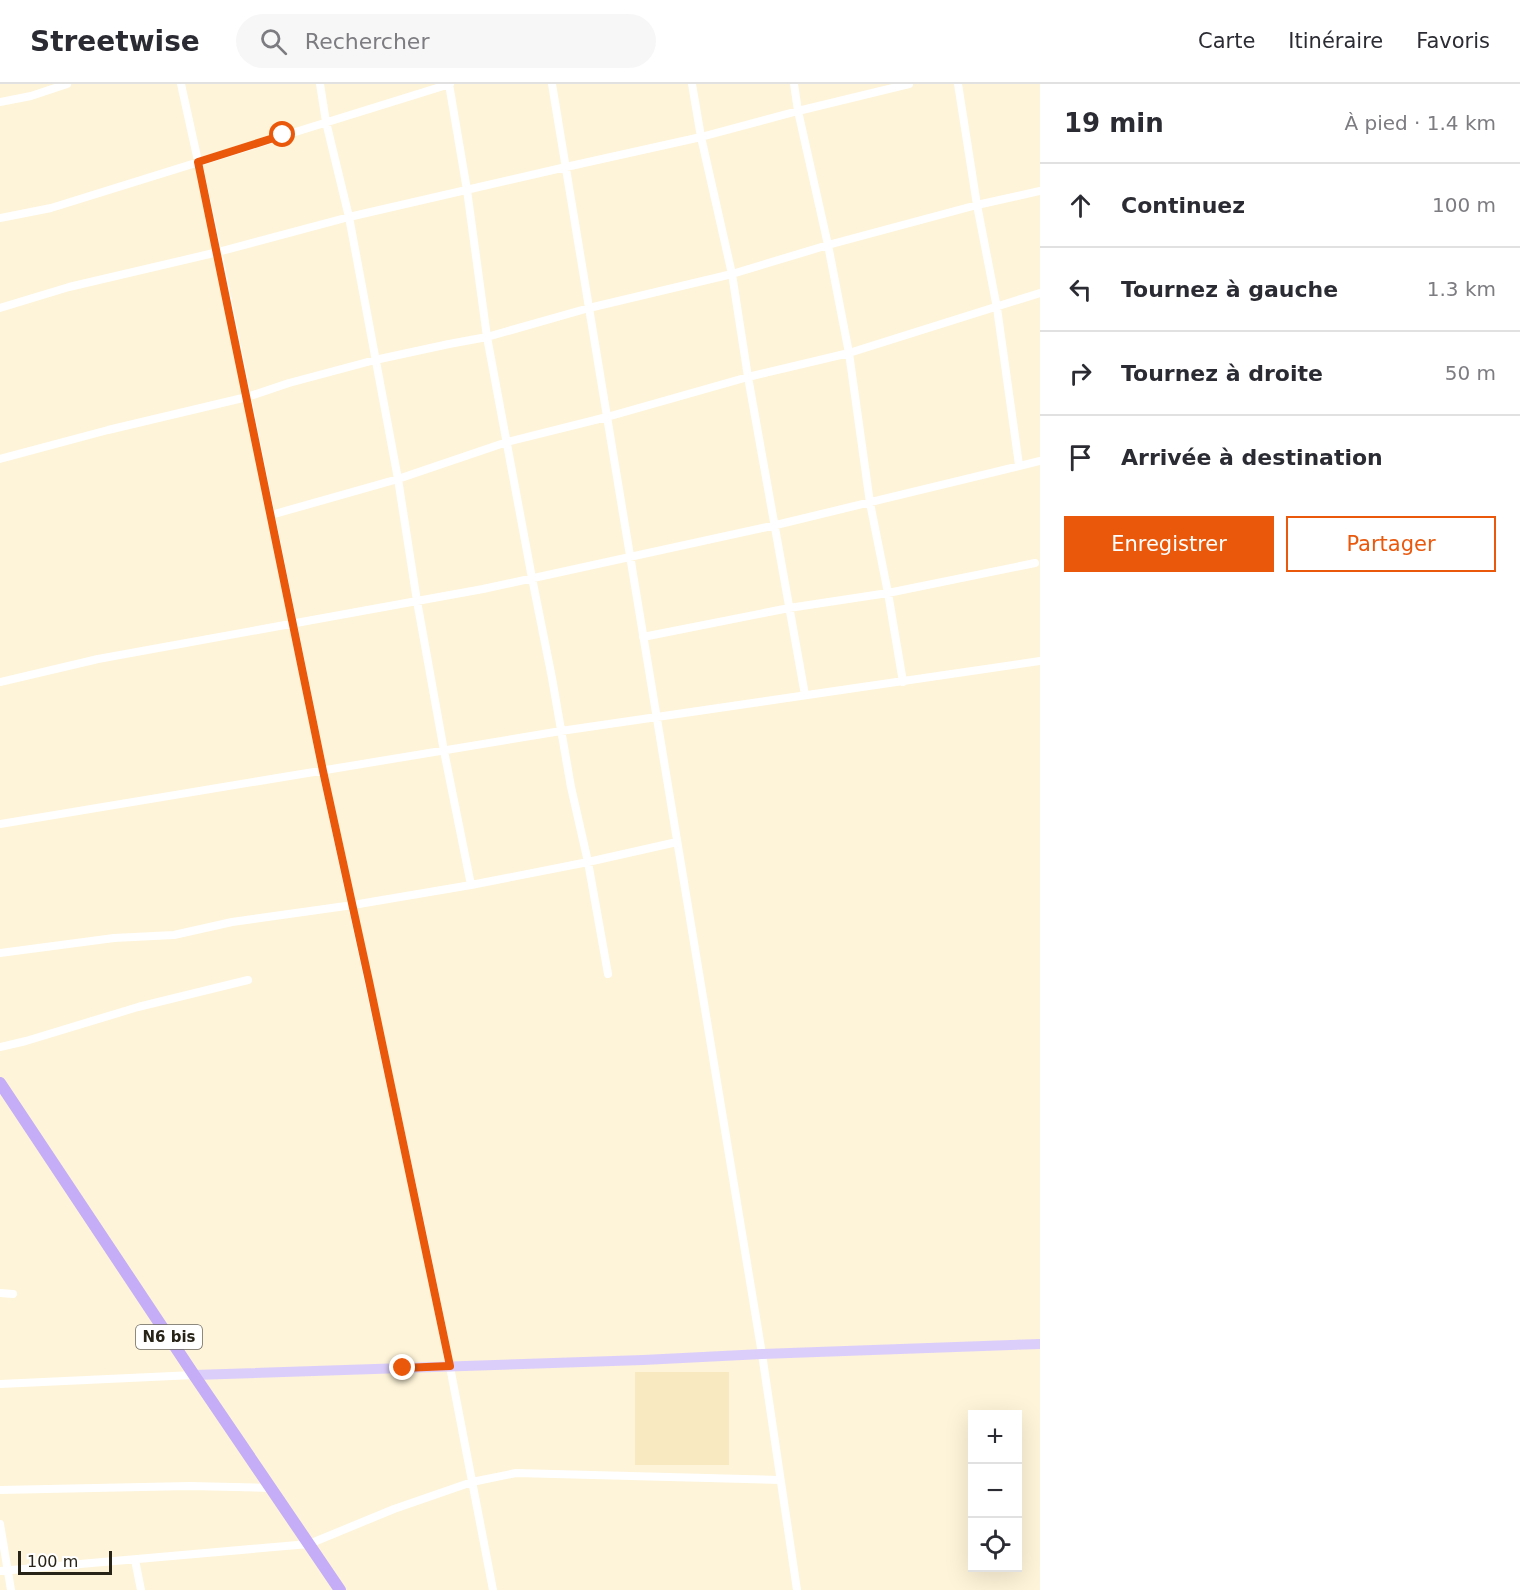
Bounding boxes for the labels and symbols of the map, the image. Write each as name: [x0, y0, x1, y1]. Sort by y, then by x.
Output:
route start: [269, 121, 295, 147]
road number: N6 bis: [136, 1325, 202, 1349]
route end: [389, 1354, 415, 1380]
scale bar: [18, 1548, 112, 1576]

